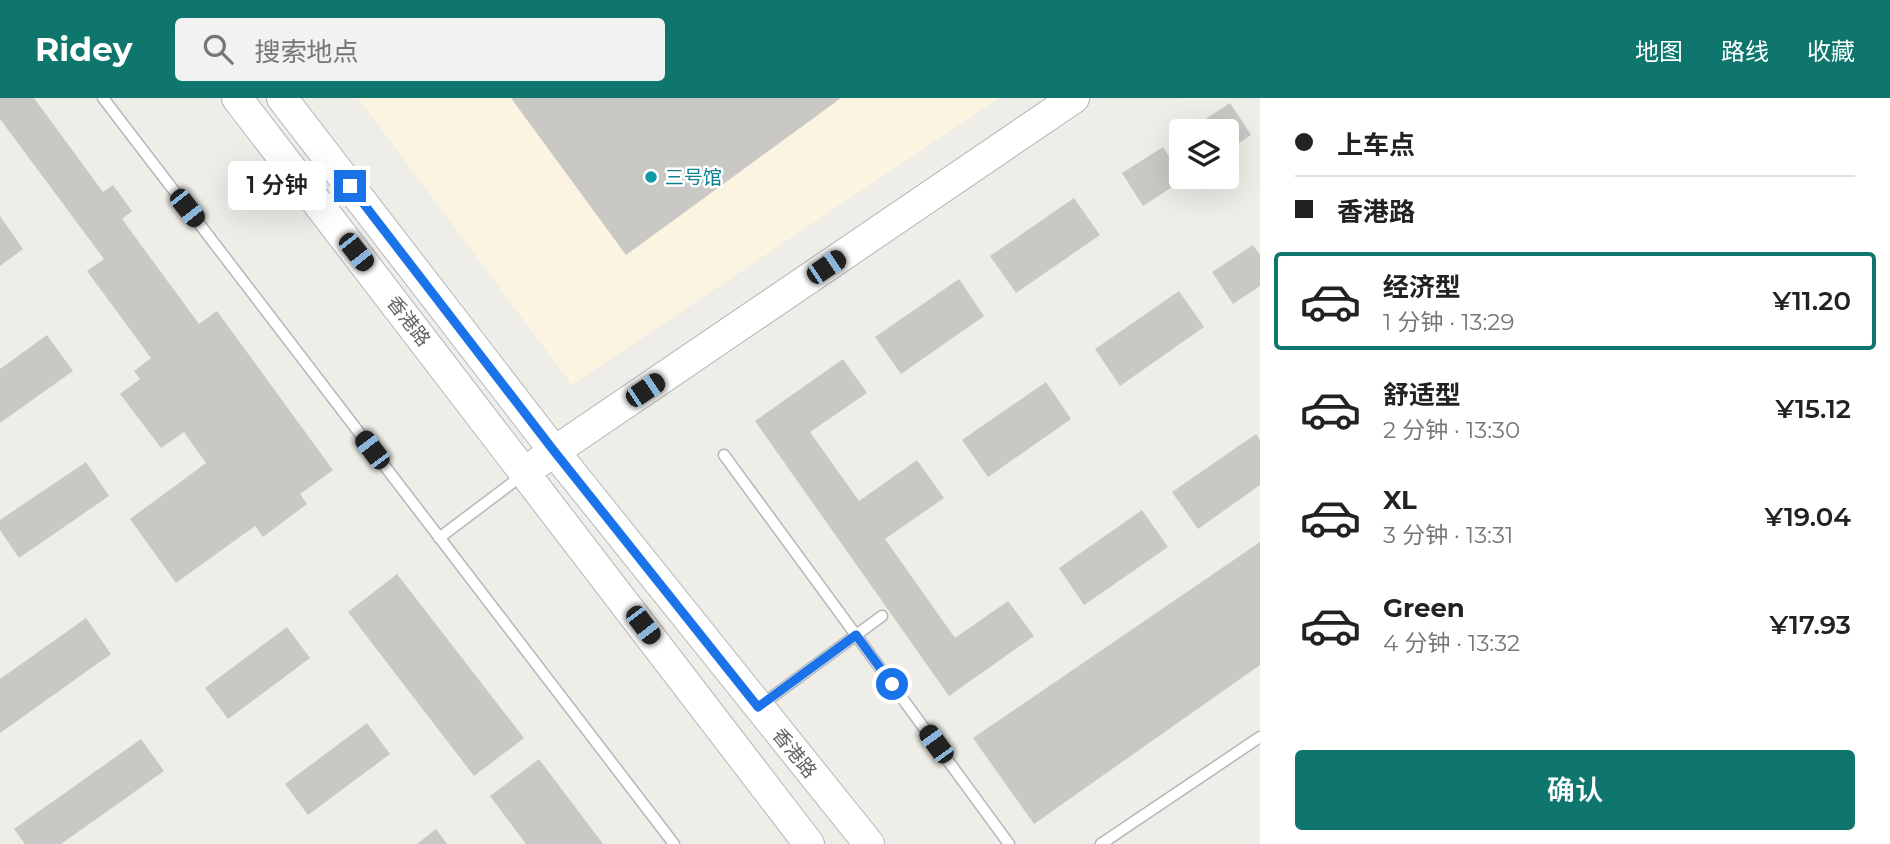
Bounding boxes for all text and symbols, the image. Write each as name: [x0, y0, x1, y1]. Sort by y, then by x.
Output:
search box: [175, 18, 665, 81]
text: Ridey: [35, 29, 133, 69]
icon: search: [199, 30, 237, 68]
text: 搜索地点: [255, 36, 359, 68]
text: 地图: [1635, 37, 1683, 66]
text: 路线: [1721, 37, 1769, 66]
text: 收藏: [1807, 37, 1855, 66]
map controls: [1169, 119, 1239, 189]
button: layers: [1169, 119, 1239, 189]
text: 上车点: [1337, 129, 1415, 161]
callout: 1 分钟: [228, 162, 326, 210]
place label: 三号馆: [665, 166, 722, 189]
marker: 三号馆: [643, 169, 659, 185]
route end: [334, 170, 366, 202]
text: 1 分钟: [246, 171, 308, 199]
car: [166, 185, 209, 231]
text: 香港路: [1337, 196, 1415, 228]
car: [335, 229, 378, 275]
car: [803, 247, 850, 287]
icon: car: [1299, 270, 1362, 333]
text: 经济型: [1383, 271, 1461, 303]
text: ¥11.20: [1772, 285, 1851, 317]
street label: 香港路: [382, 292, 435, 351]
text: 1 分钟 · 13:29: [1383, 308, 1514, 336]
car: [622, 370, 669, 410]
icon: car: [1299, 378, 1362, 441]
text: 舒适型: [1383, 379, 1461, 411]
text: ¥15.12: [1775, 393, 1851, 425]
text: 2 分钟 · 13:30: [1383, 416, 1520, 444]
car: [351, 427, 394, 473]
text: XL: [1383, 484, 1417, 516]
icon: car: [1299, 486, 1362, 549]
text: ¥19.04: [1764, 501, 1851, 533]
text: 3 分钟 · 13:31: [1383, 521, 1513, 549]
text: Green: [1383, 592, 1465, 624]
icon: car: [1299, 594, 1362, 657]
car: [622, 602, 665, 648]
text: ¥17.93: [1770, 609, 1851, 641]
text: 4 分钟 · 13:32: [1383, 629, 1520, 657]
route start: [876, 668, 908, 700]
car: [916, 721, 957, 767]
street label: 香港路: [768, 724, 821, 783]
button: 确认: [1295, 750, 1855, 830]

